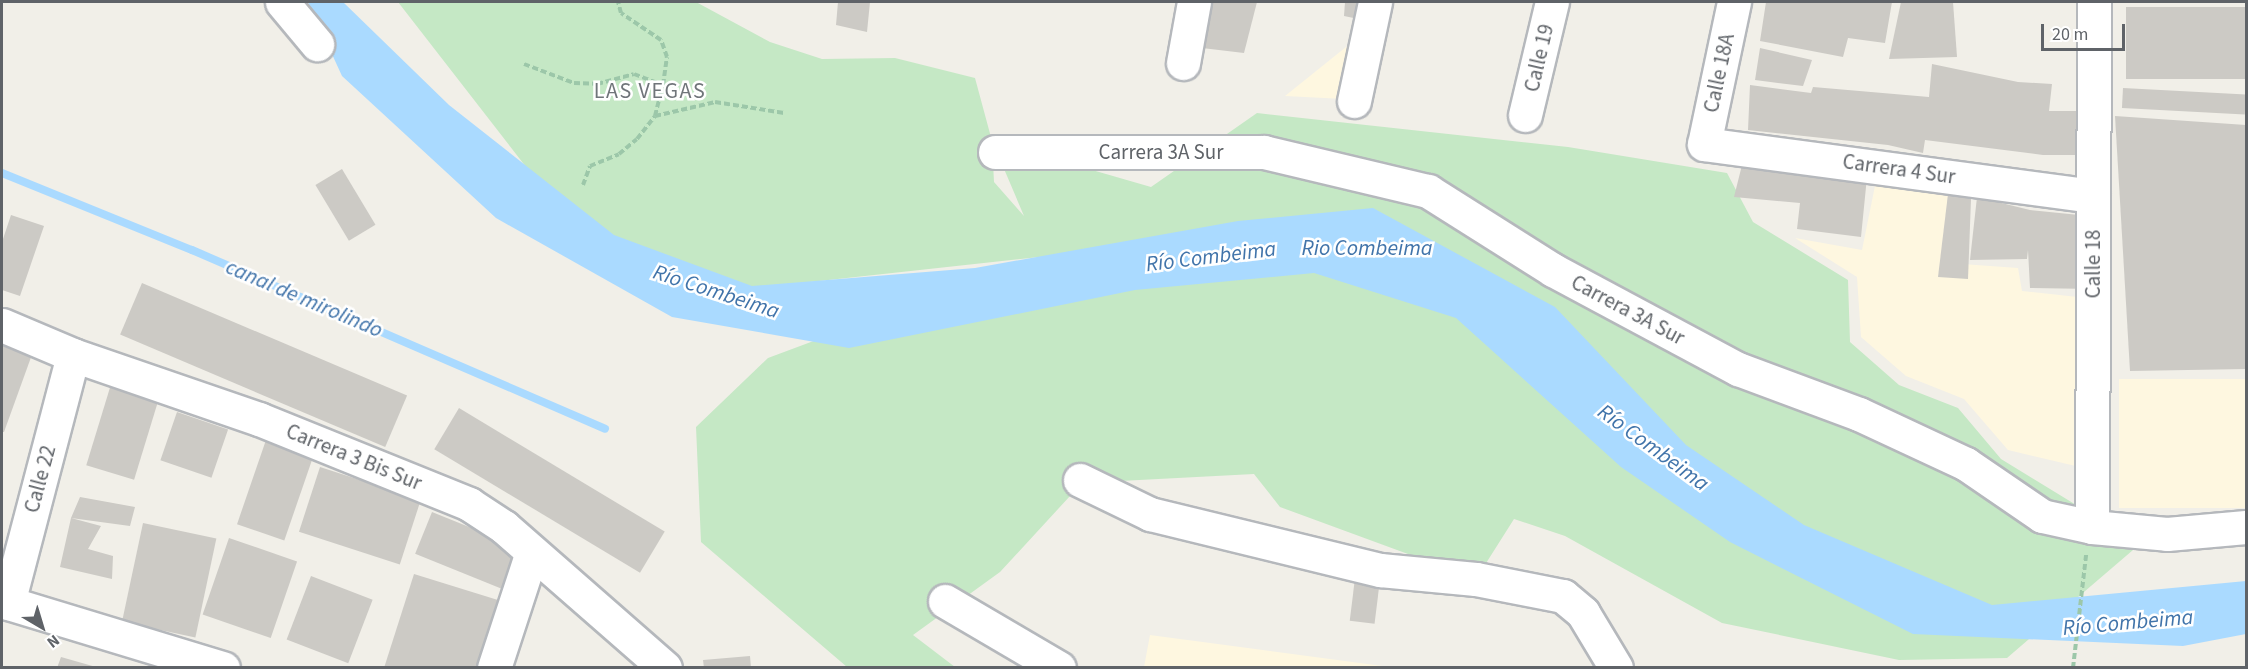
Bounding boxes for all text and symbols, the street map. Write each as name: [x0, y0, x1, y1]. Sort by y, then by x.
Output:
scale bar: [2044, 12, 2128, 50]
street label: Calle 19: [1519, 22, 1559, 94]
text: 20 m: [2052, 22, 2088, 47]
street label: Calle 18A: [1698, 31, 1740, 115]
district label: LAS VEGAS: [594, 79, 706, 105]
street label: Carrera 3A Sur: [1099, 139, 1223, 165]
street label: Carrera 4 Sur: [1841, 149, 1957, 189]
street label: Calle 18: [2080, 230, 2106, 298]
water label: Río Combeima: [1144, 236, 1278, 278]
water label: Rio Combeima: [1301, 236, 1433, 262]
water label: canal de mirolindo: [222, 254, 386, 344]
water label: Río Combeima: [650, 259, 782, 325]
street label: Carrera 3A Sur: [1567, 270, 1689, 350]
water label: Río Combeima: [1592, 399, 1714, 497]
street label: Carrera 3 Bis Sur: [283, 418, 425, 496]
street label: Calle 22: [19, 443, 61, 515]
north arrow: [12, 597, 72, 657]
water label: Río Combeima: [2062, 604, 2194, 642]
text: N: [42, 629, 64, 653]

